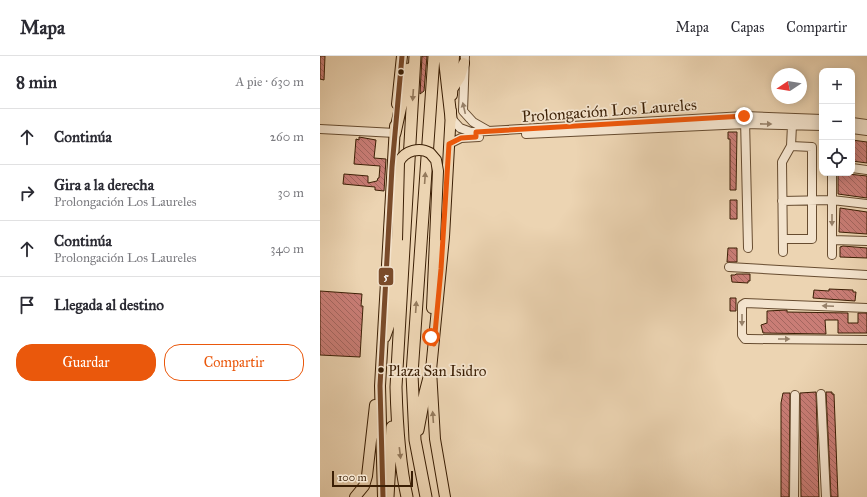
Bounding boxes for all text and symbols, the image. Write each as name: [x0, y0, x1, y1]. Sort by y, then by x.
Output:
text: Mapa: [20, 16, 65, 39]
text: Mapa: [676, 19, 709, 36]
text: Capas: [731, 19, 764, 36]
text: Compartir: [786, 19, 847, 36]
unlabelled marker: [396, 67, 406, 77]
north arrow: [771, 68, 807, 104]
map controls: [819, 68, 855, 176]
button: +: [819, 68, 855, 104]
text: 8 min: [16, 72, 57, 93]
text: A pie · 630 m: [235, 74, 304, 90]
one-way arrow: [409, 89, 416, 101]
street label: Prolongación Los Laureles: [521, 95, 697, 127]
one-way arrow: [460, 102, 466, 115]
button: −: [819, 104, 855, 140]
route end: [735, 107, 753, 125]
one-way arrow: [760, 121, 773, 127]
icon: ahead: [16, 126, 38, 148]
text: Continúa: [54, 128, 112, 146]
text: 260 m: [270, 129, 304, 145]
button: locate: [819, 140, 855, 176]
one-way arrow: [422, 172, 429, 184]
text: Gira a la derecha: [54, 176, 154, 194]
icon: right: [16, 182, 38, 204]
text: 30 m: [278, 185, 304, 201]
text: Prolongación Los Laureles: [54, 194, 197, 210]
one-way arrow: [829, 214, 835, 227]
text: Continúa: [54, 232, 112, 250]
icon: ahead: [16, 238, 38, 260]
text: 340 m: [270, 241, 304, 257]
text: Prolongación Los Laureles: [54, 250, 197, 266]
line badge: 5: [378, 267, 394, 286]
text: 5: [383, 270, 389, 283]
icon: arrive: [16, 294, 38, 316]
text: Llegada al destino: [54, 296, 164, 314]
one-way arrow: [413, 301, 420, 313]
one-way arrow: [821, 303, 834, 309]
one-way arrow: [739, 314, 745, 327]
route start: [422, 328, 440, 346]
one-way arrow: [778, 336, 791, 342]
button: Guardar: [16, 344, 156, 381]
button: Compartir: [164, 344, 304, 381]
place label: Plaza San Isidro: [388, 362, 487, 380]
marker: Plaza San Isidro: [376, 365, 386, 375]
one-way arrow: [429, 411, 436, 423]
one-way arrow: [397, 447, 403, 459]
scale bar: [332, 469, 413, 488]
text: 100 m: [338, 471, 367, 484]

